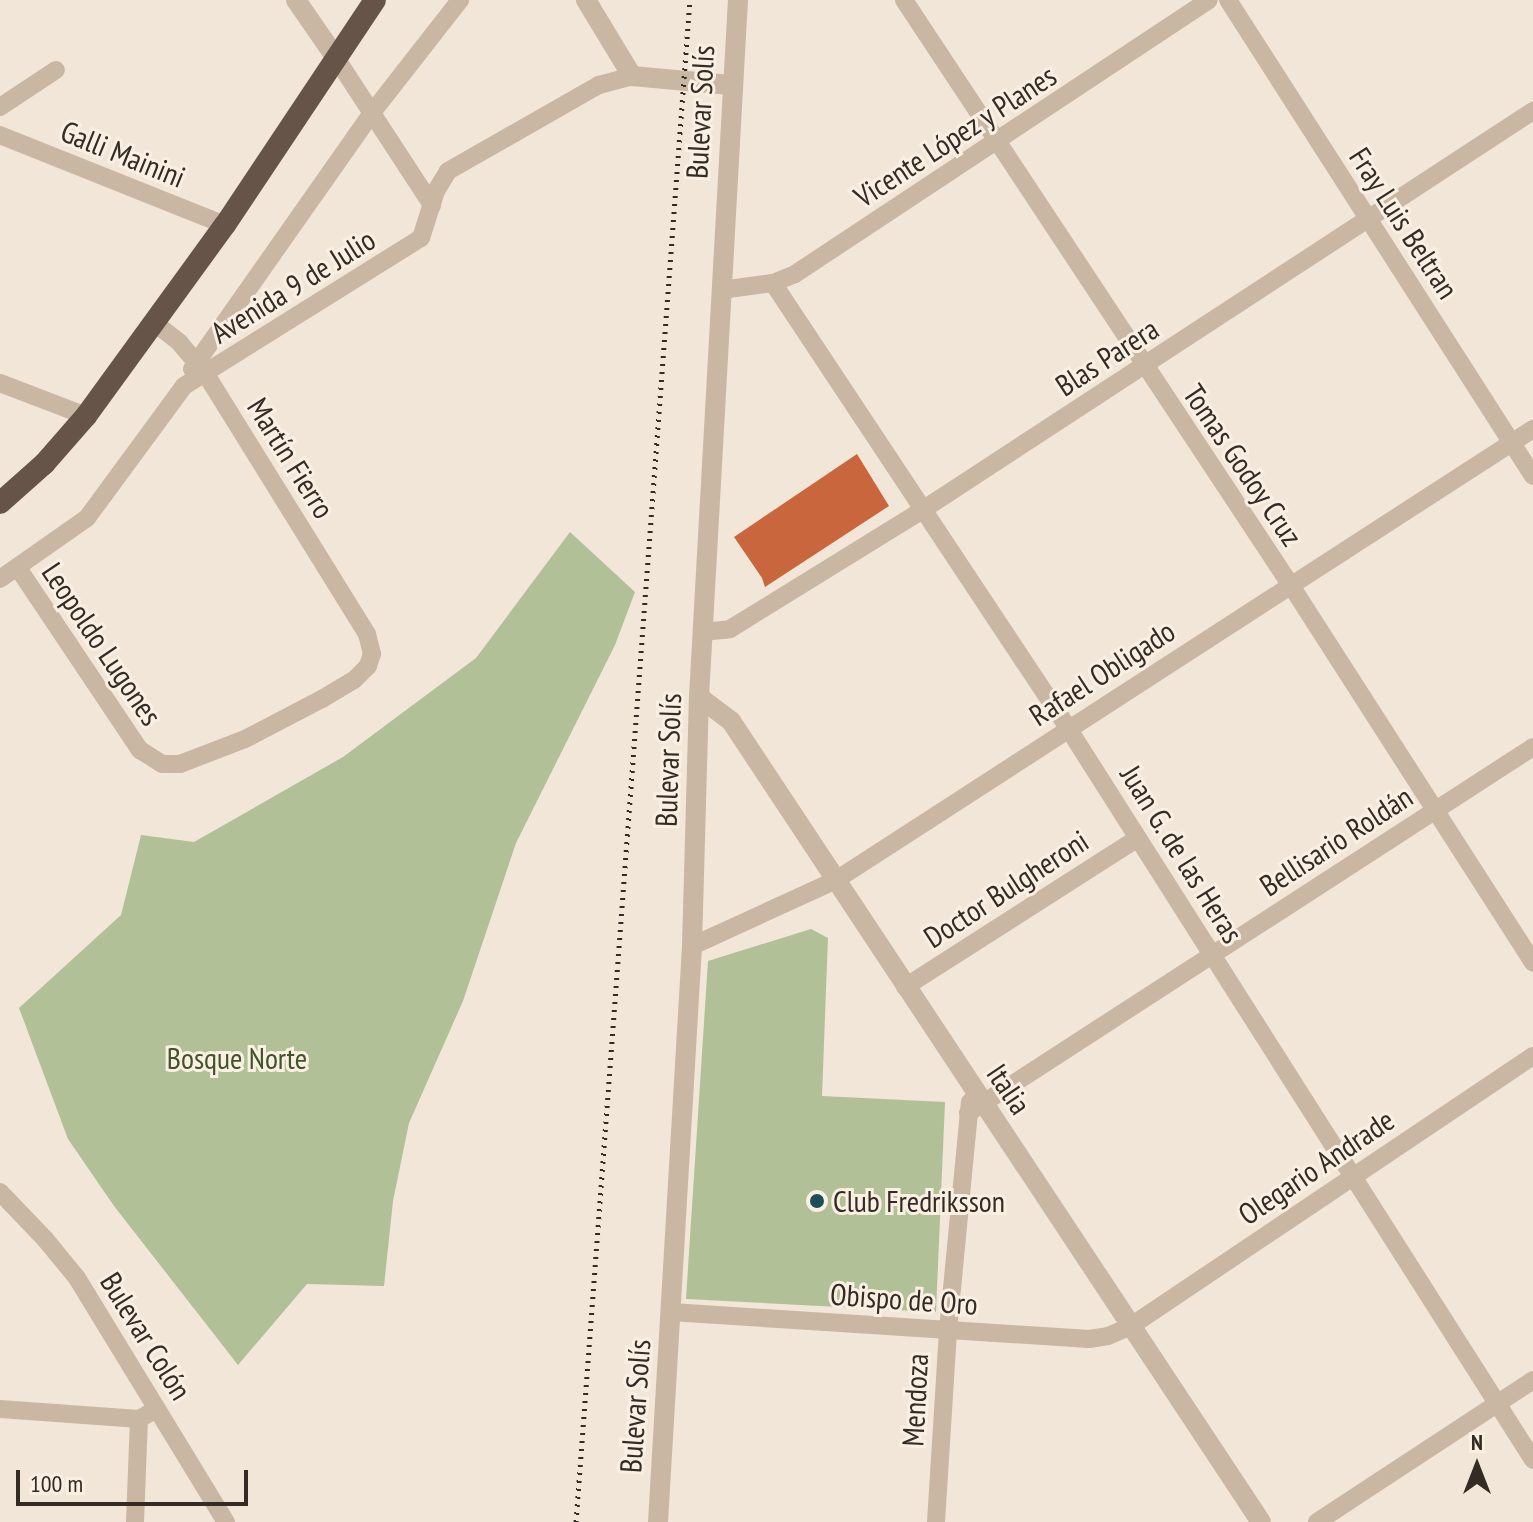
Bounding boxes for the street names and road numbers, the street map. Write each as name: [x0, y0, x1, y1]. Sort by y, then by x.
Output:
street label: Bulevar Solís: [679, 44, 721, 180]
street label: Vicente López y Planes: [847, 57, 1063, 215]
street label: Galli Mainini: [56, 113, 190, 195]
street label: Fray Luis Beltran: [1342, 140, 1466, 306]
street label: Avenida 9 de Julio: [204, 221, 382, 351]
street label: Blas Parera: [1049, 311, 1165, 403]
street label: Tomas Godoy Cruz: [1176, 377, 1310, 553]
street label: Martín Fierro: [240, 391, 342, 525]
street label: Leopoldo Lugones: [34, 556, 170, 732]
street label: Rafael Obligado: [1023, 613, 1181, 733]
street label: Bulevar Solís: [648, 693, 688, 827]
street label: Juan G. de las Heras: [1113, 758, 1251, 950]
street label: Bellisario Roldán: [1253, 778, 1419, 904]
street label: Doctor Bulgheroni: [917, 823, 1095, 955]
street label: Italia: [979, 1057, 1039, 1121]
street label: Olegario Andrade: [1231, 1102, 1401, 1232]
street label: Bulevar Colón: [93, 1266, 199, 1406]
street label: Obispo de Oro: [829, 1276, 979, 1322]
street label: Bulevar Solís: [612, 1338, 658, 1474]
street label: Mendoza: [895, 1353, 935, 1447]

